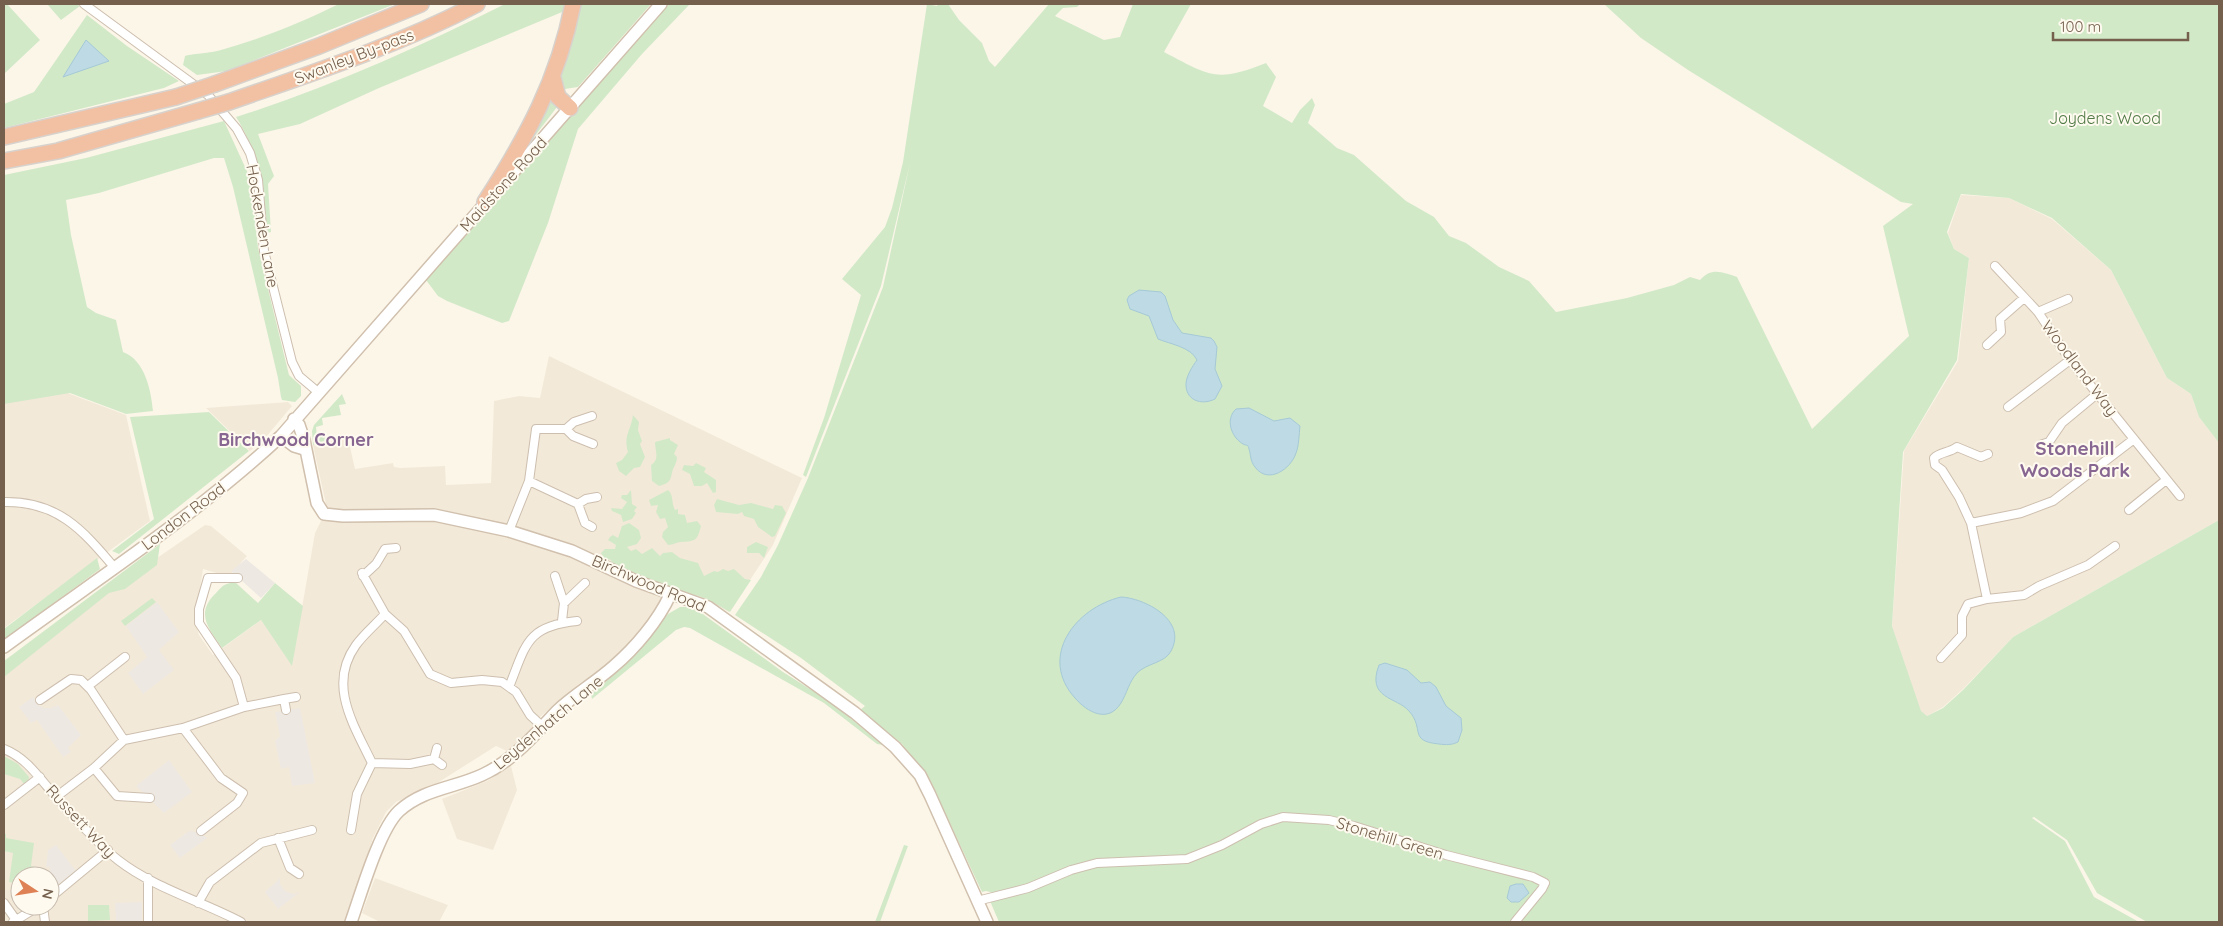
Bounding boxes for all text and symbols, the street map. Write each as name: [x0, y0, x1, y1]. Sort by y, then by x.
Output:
scale bar: [2053, 10, 2188, 42]
text: 100 m: [2060, 17, 2101, 36]
street label: Swanley By-pass: [292, 24, 416, 88]
park label: Joydens Wood: [2049, 108, 2161, 128]
street label: Maidstone Road: [455, 132, 551, 236]
street label: Hockenden Lane: [242, 163, 284, 289]
street label: Woodland Way: [2037, 316, 2123, 420]
district label: Birchwood Corner: [218, 428, 374, 451]
district label: Stonehill Woods Park: [2020, 436, 2130, 482]
street label: London Road: [137, 478, 229, 554]
street label: Birchwood Road: [589, 550, 709, 616]
street label: Leydenhatch Lane: [489, 670, 607, 774]
street label: Russett Way: [42, 780, 120, 862]
street label: Stonehill Green: [1334, 812, 1446, 864]
north arrow: [10, 866, 60, 916]
text: N: [38, 887, 58, 901]

